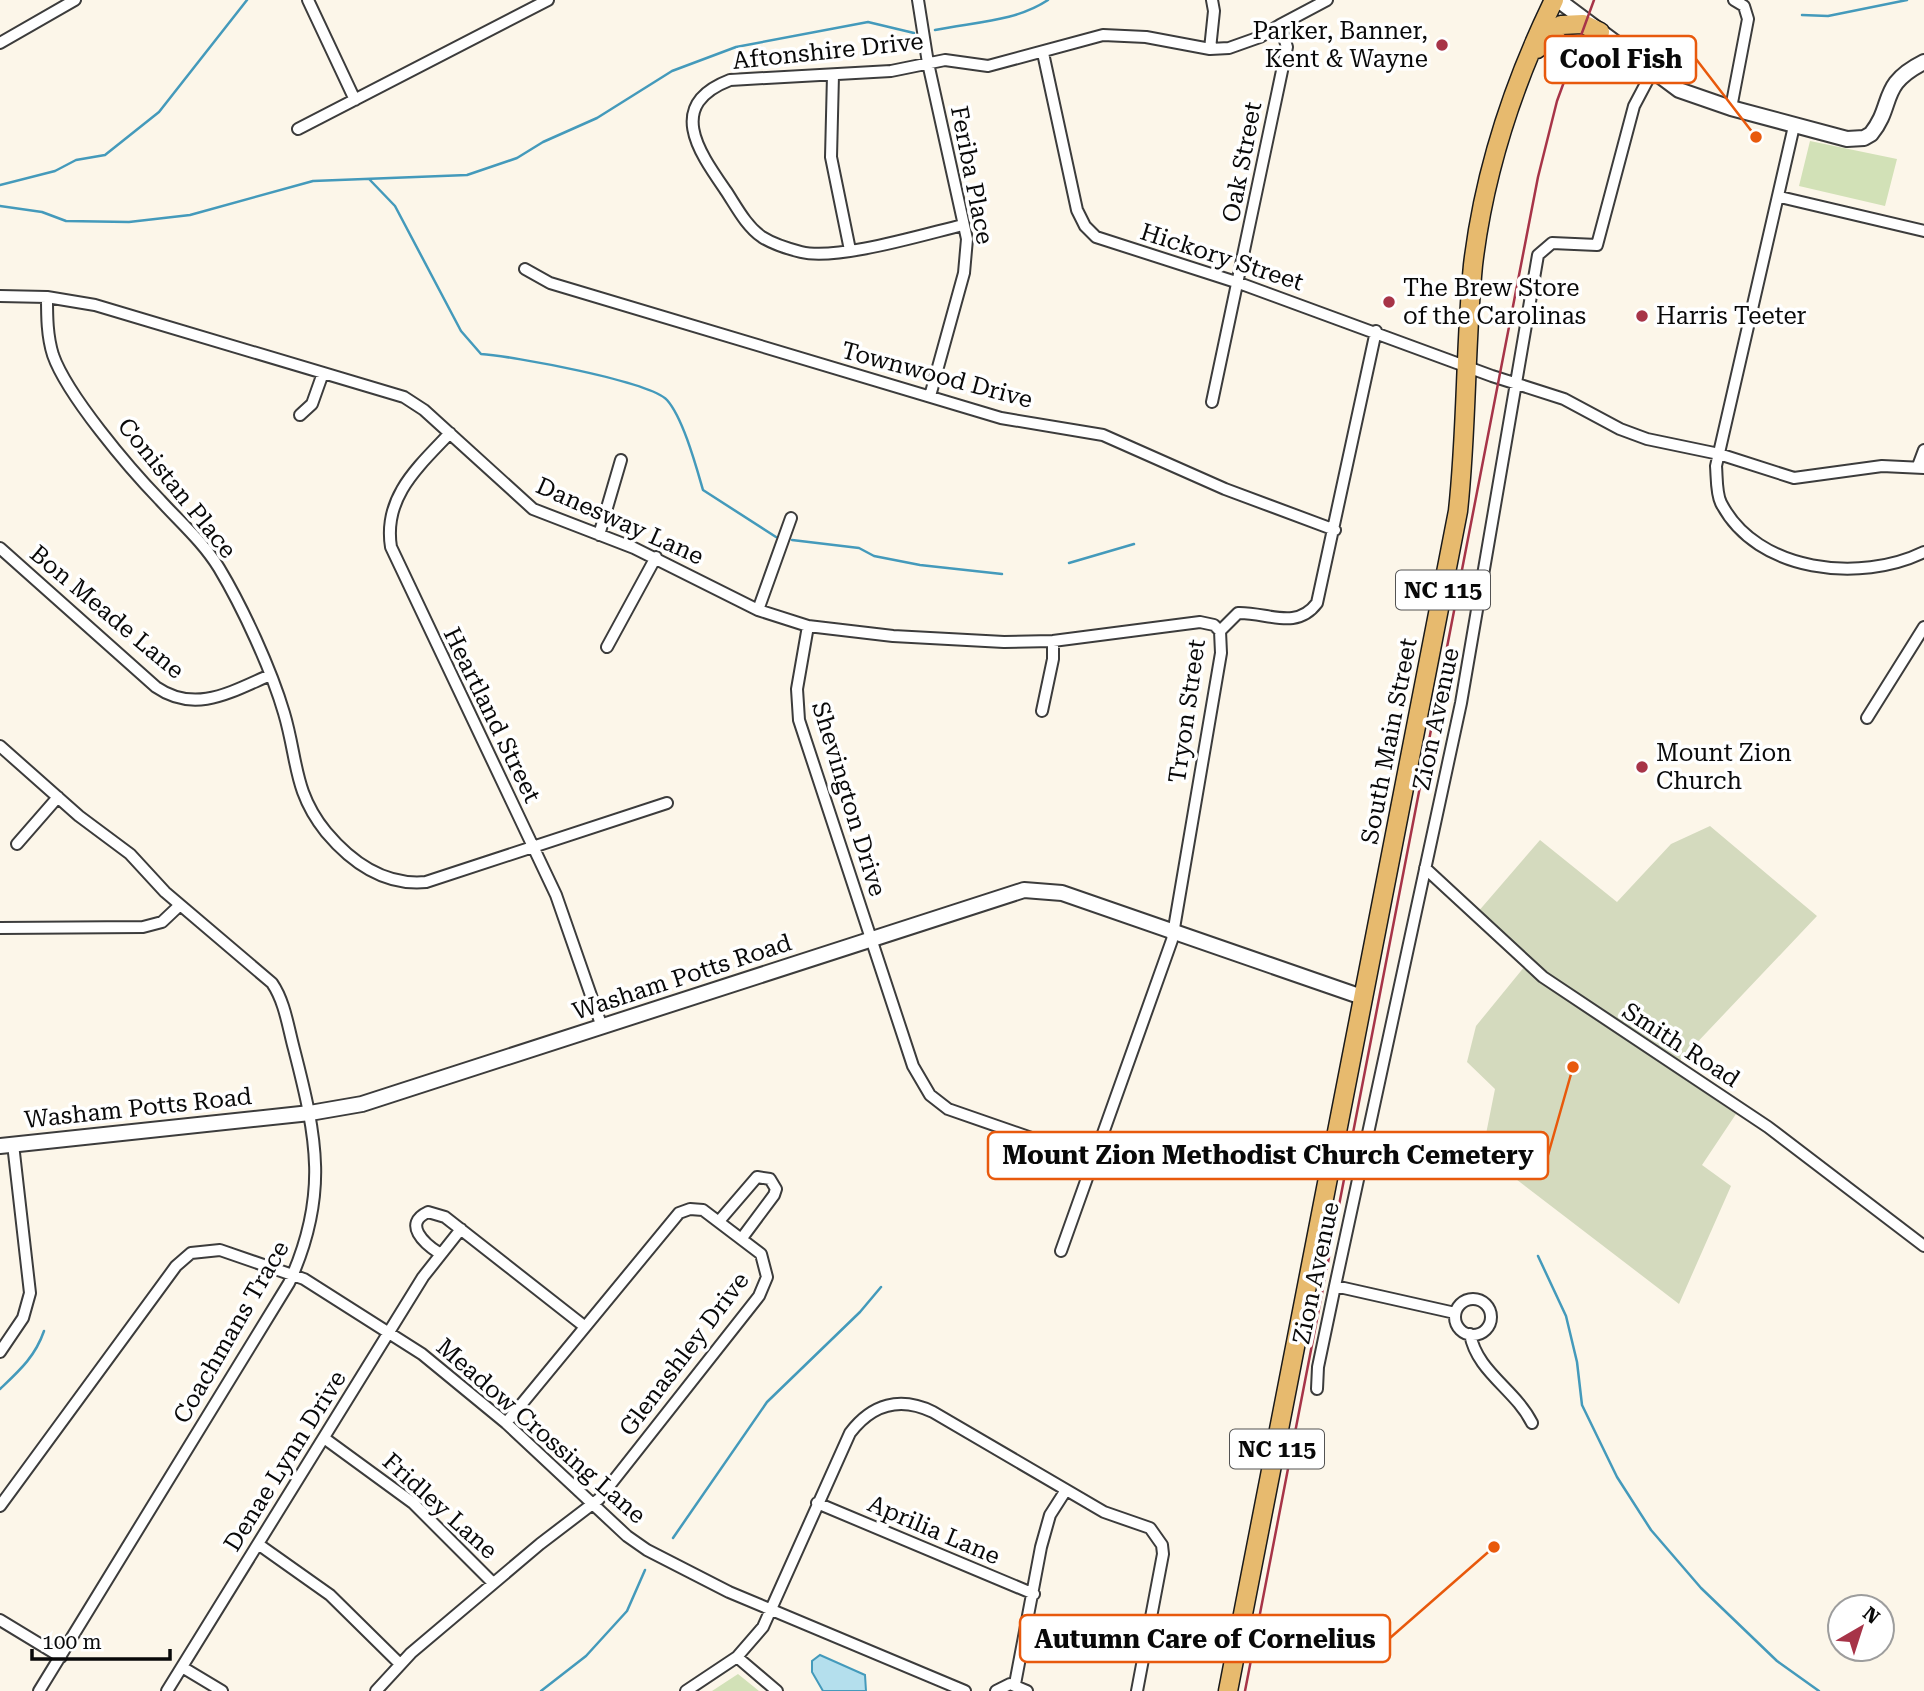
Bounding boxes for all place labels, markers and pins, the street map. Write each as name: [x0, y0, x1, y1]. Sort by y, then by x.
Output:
place label: Parker, Banner, Kent & Wayne: [1252, 17, 1428, 73]
callout: Cool Fish: [1545, 36, 1696, 83]
marker: Parker, Banner, Kent & Wayne: [1434, 37, 1450, 53]
place label: The Brew Store of the Carolinas: [1403, 274, 1586, 330]
marker: The Brew Store of the Carolinas: [1381, 294, 1397, 310]
place label: Harris Teeter: [1656, 302, 1807, 330]
marker: Harris Teeter: [1634, 308, 1650, 324]
place label: Mount Zion Church: [1656, 739, 1792, 795]
marker: Mount Zion Church: [1634, 759, 1650, 775]
callout: Mount Zion Methodist Church Cemetery: [988, 1132, 1548, 1179]
callout: Autumn Care of Cornelius: [1020, 1615, 1390, 1662]

